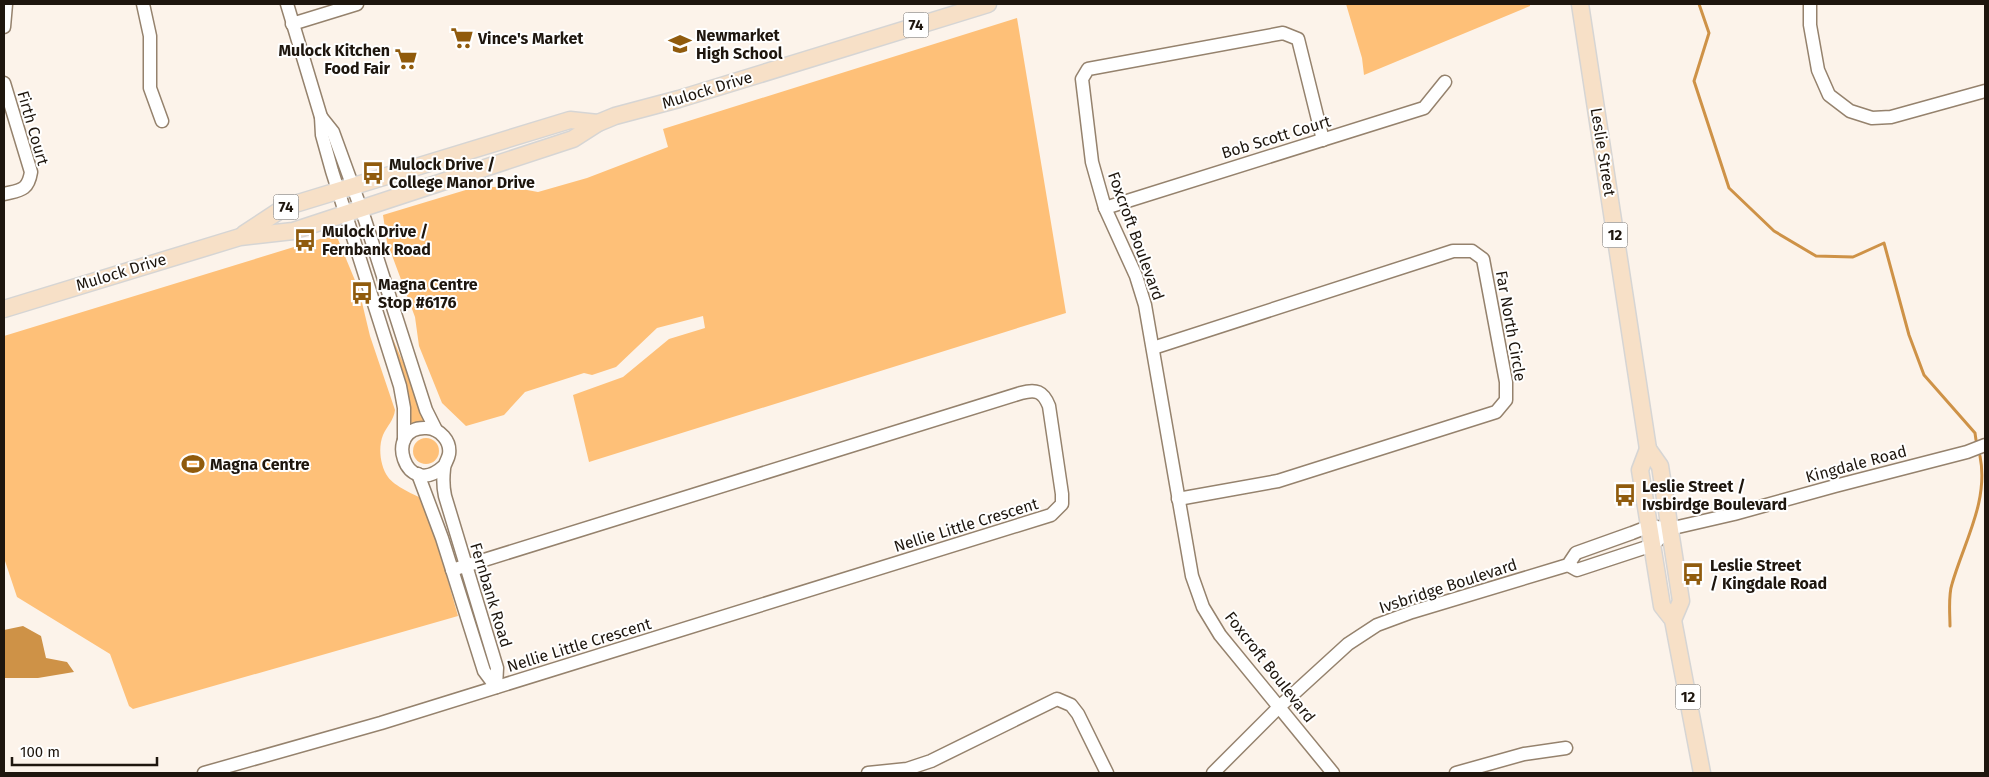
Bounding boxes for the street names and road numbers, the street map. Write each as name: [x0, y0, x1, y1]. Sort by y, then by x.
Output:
road number: 74: [904, 12, 928, 38]
street label: Mulock Drive: [660, 67, 754, 113]
street label: Firth Court: [13, 89, 53, 168]
street label: Leslie Street: [1587, 106, 1619, 198]
street label: Bob Scott Court: [1219, 111, 1333, 163]
street label: Foxcroft Boulevard: [1104, 169, 1168, 303]
road number: 74: [274, 194, 298, 220]
road number: 12: [1602, 222, 1628, 248]
street label: Mulock Drive: [74, 249, 168, 295]
street label: Far North Circle: [1492, 269, 1530, 383]
street label: Kingdale Road: [1803, 441, 1909, 487]
street label: Nellie Little Crescent: [892, 494, 1041, 556]
street label: Fernbank Road: [466, 540, 516, 650]
street label: Ivsbridge Boulevard: [1377, 555, 1519, 617]
street label: Foxcroft Boulevard: [1221, 608, 1319, 726]
street label: Nellie Little Crescent: [505, 614, 654, 676]
road number: 12: [1676, 684, 1700, 710]

